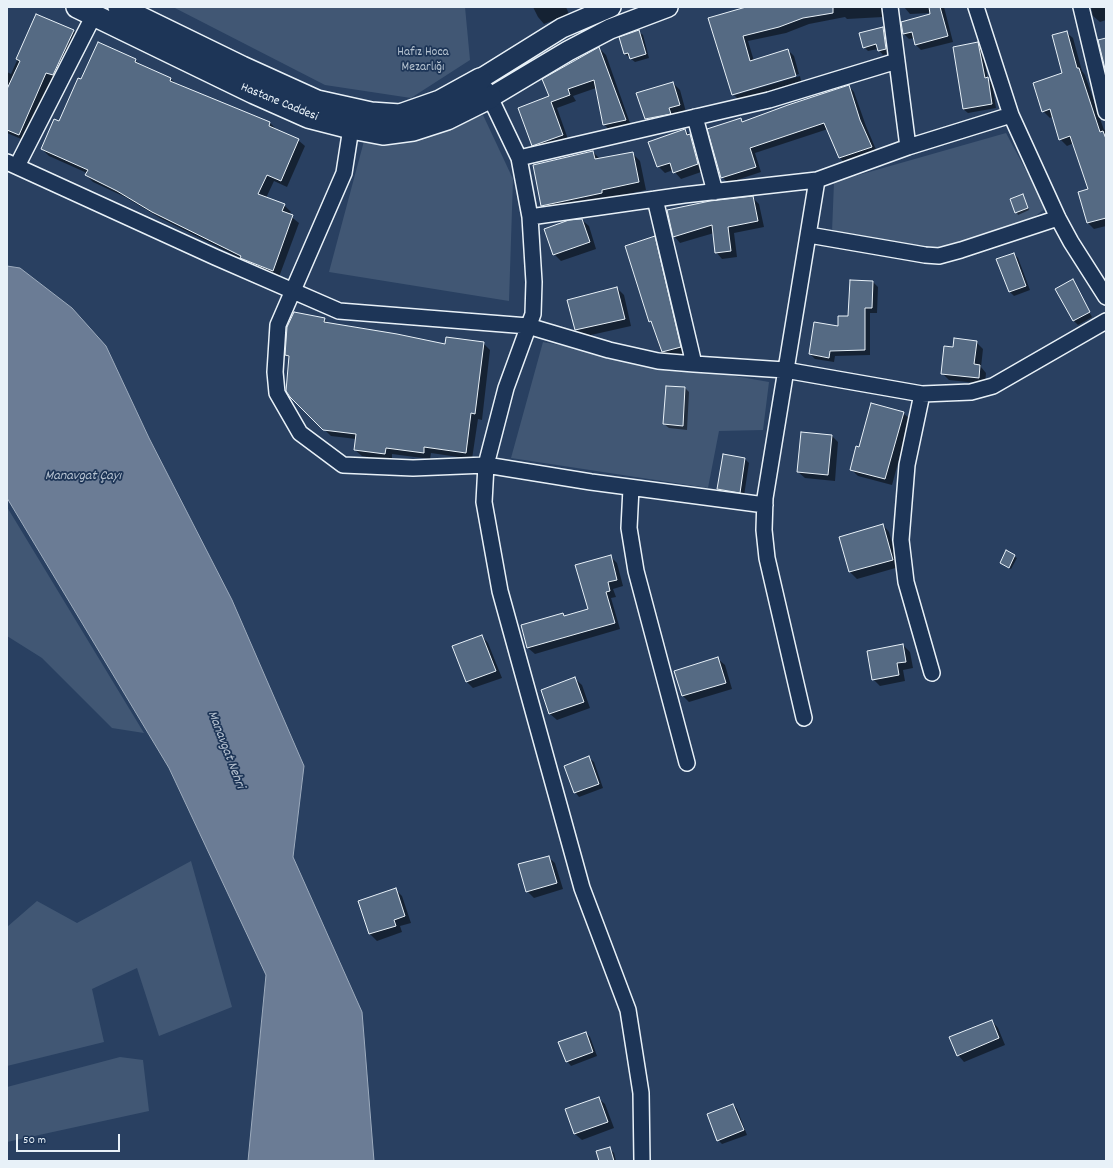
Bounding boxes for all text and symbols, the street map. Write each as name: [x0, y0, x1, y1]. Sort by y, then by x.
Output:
park label: Hafız Hoca Mezarlığı: [397, 45, 449, 76]
street label: Hastane Caddesi: [238, 80, 320, 126]
water label: Manavgat Çayı: [45, 469, 121, 485]
water label: Manavgat Nehri: [202, 709, 248, 791]
scale bar: [18, 1126, 122, 1152]
text: 50 m: [23, 1132, 46, 1149]

